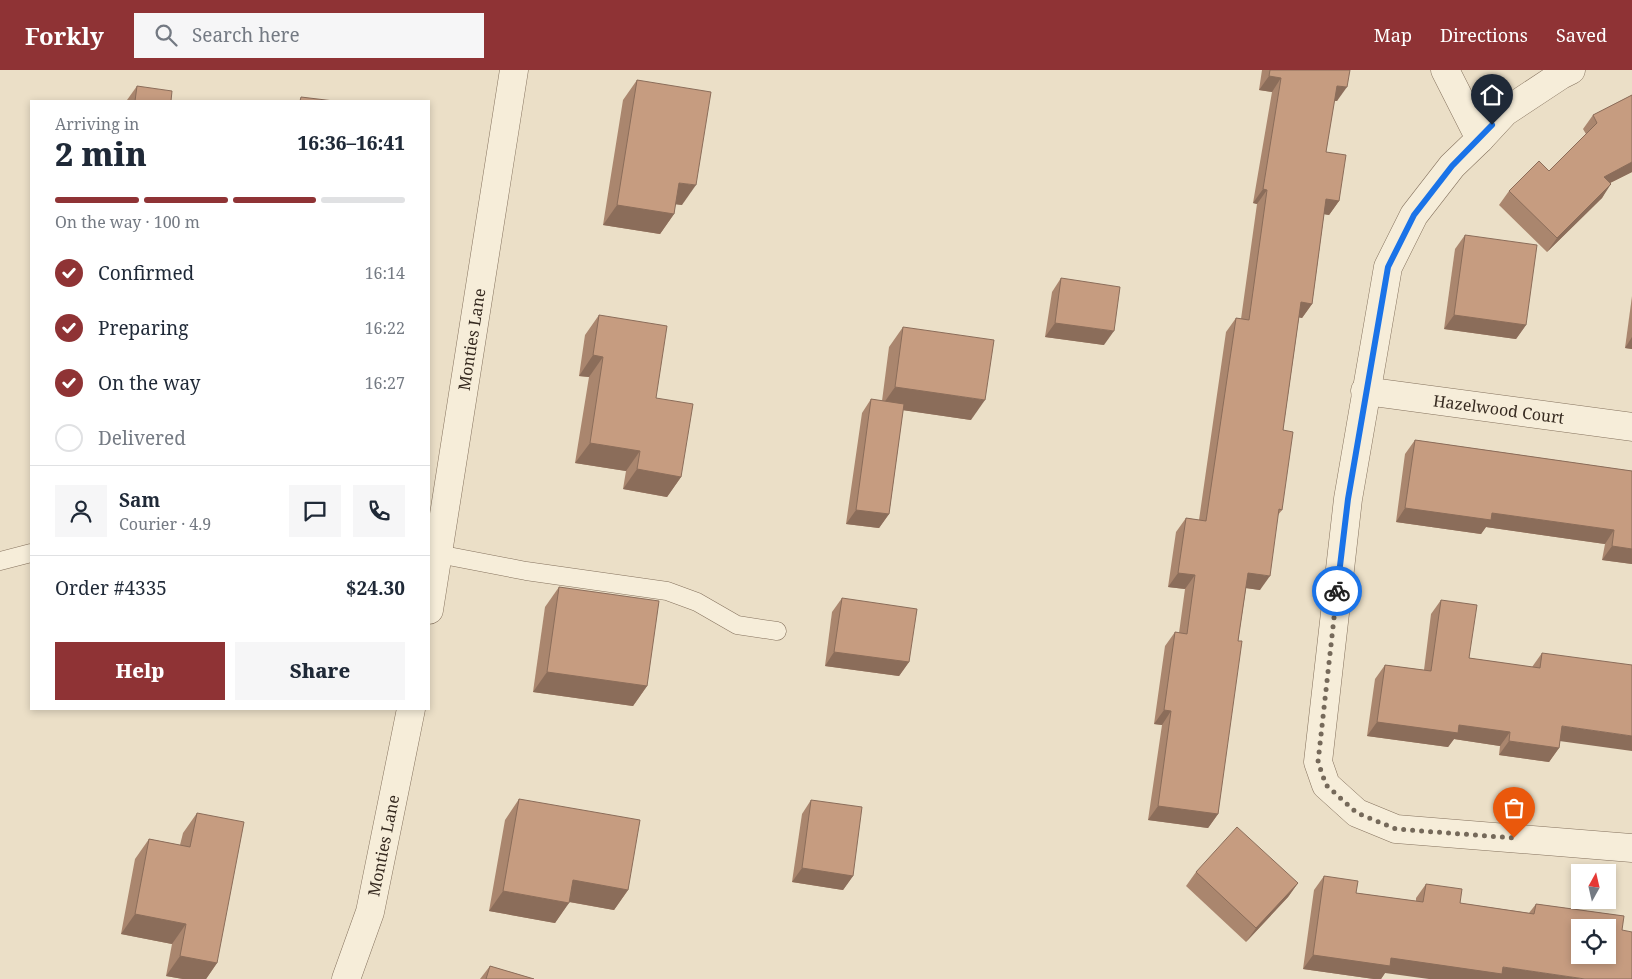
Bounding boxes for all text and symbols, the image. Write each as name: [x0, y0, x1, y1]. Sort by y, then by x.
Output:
search box: [134, 13, 484, 58]
text: Forkly: [25, 19, 104, 52]
icon: search: [152, 21, 180, 49]
text: Search here: [192, 22, 300, 48]
text: Map: [1374, 23, 1412, 47]
text: Directions: [1440, 23, 1528, 47]
text: Saved: [1556, 23, 1607, 47]
pin: [1471, 74, 1513, 125]
icon: home: [1478, 81, 1506, 109]
text: Arriving in: [55, 113, 139, 135]
text: 16:36–16:41: [297, 130, 405, 156]
text: 2 min: [55, 132, 147, 175]
text: On the way · 100 m: [55, 211, 200, 233]
icon: check: [55, 259, 83, 287]
text: Confirmed: [98, 260, 194, 286]
text: 16:14: [365, 262, 405, 284]
street label: Monties Lane: [453, 287, 490, 392]
icon: check: [55, 314, 83, 342]
text: Preparing: [98, 315, 188, 341]
text: 16:22: [365, 317, 405, 339]
icon: check: [55, 369, 83, 397]
text: On the way: [98, 370, 201, 396]
text: 16:27: [365, 372, 405, 394]
street label: Hazelwood Court: [1432, 389, 1566, 429]
text: Delivered: [98, 425, 186, 451]
button: person: [55, 485, 107, 537]
button: chat: [289, 485, 341, 537]
button: phone: [353, 485, 405, 537]
text: Sam: [119, 487, 160, 513]
text: Courier · 4.9: [119, 513, 211, 535]
courier: [1312, 566, 1362, 616]
text: Order #4335: [55, 575, 167, 601]
text: $24.30: [346, 575, 405, 601]
icon: bike: [1323, 577, 1351, 605]
button: Help: [55, 642, 225, 700]
button: Share: [235, 642, 405, 700]
pin: [1493, 787, 1535, 838]
street label: Monties Lane: [362, 793, 404, 898]
icon: bag: [1500, 794, 1528, 822]
north arrow: [1571, 864, 1616, 909]
map controls: [1571, 864, 1616, 964]
button: locate: [1571, 919, 1616, 964]

